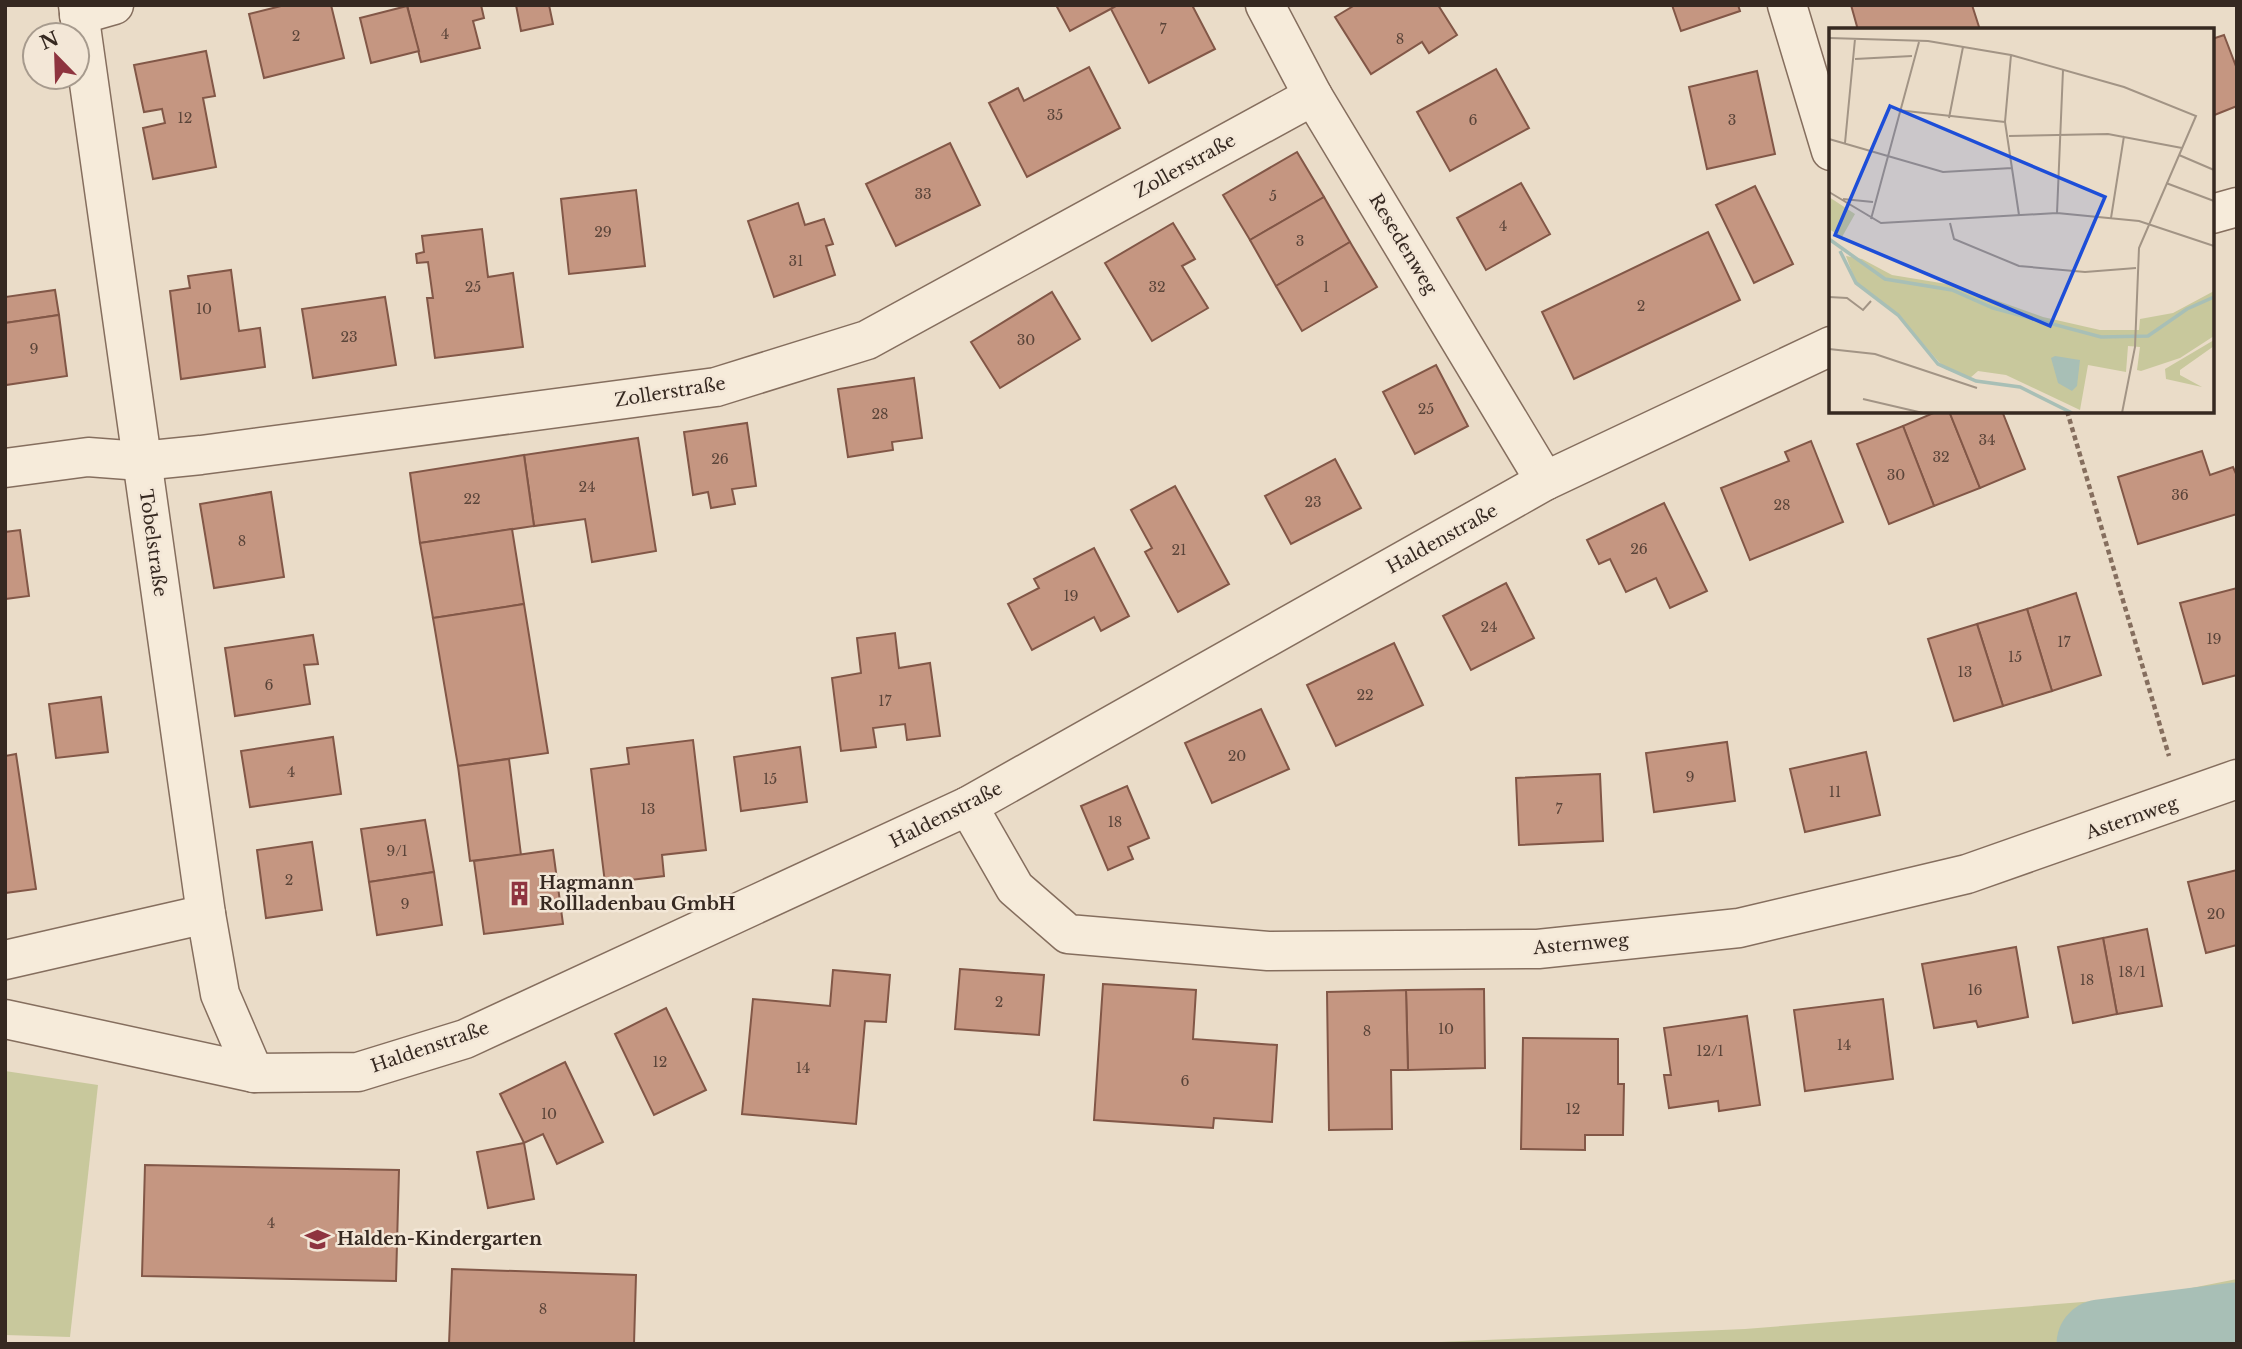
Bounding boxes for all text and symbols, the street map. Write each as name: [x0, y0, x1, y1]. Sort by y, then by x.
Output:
house number: 7: [1159, 20, 1167, 38]
north arrow: [21, 21, 91, 91]
house number: 4: [441, 25, 449, 43]
text: N: [37, 27, 62, 55]
house number: 2: [292, 27, 300, 45]
inset map: [1829, 28, 2214, 413]
house number: 8: [1396, 30, 1404, 48]
house number: 35: [1047, 106, 1063, 124]
house number: 12: [178, 109, 192, 127]
house number: 6: [1468, 111, 1478, 129]
house number: 3: [1728, 111, 1736, 129]
street label: Zollerstraße: [1131, 129, 1239, 203]
house number: 33: [914, 185, 932, 203]
house number: 5: [1269, 187, 1277, 205]
street label: Resedenweg: [1364, 190, 1442, 298]
house number: 4: [1499, 217, 1507, 235]
house number: 29: [594, 223, 612, 241]
house number: 3: [1296, 232, 1304, 250]
house number: 31: [789, 252, 803, 270]
house number: 25: [465, 278, 481, 296]
house number: 32: [1148, 278, 1166, 296]
house number: 1: [1323, 278, 1329, 296]
house number: 2: [1637, 297, 1645, 315]
house number: 10: [196, 300, 212, 318]
house number: 23: [340, 328, 358, 346]
house number: 30: [1017, 331, 1035, 349]
house number: 9: [29, 340, 39, 358]
street label: Zollerstraße: [613, 372, 727, 412]
house number: 25: [1418, 400, 1434, 418]
house number: 28: [871, 405, 889, 423]
house number: 34: [1979, 431, 1995, 449]
house number: 32: [1932, 448, 1950, 466]
house number: 26: [711, 450, 729, 468]
house number: 30: [1887, 466, 1905, 484]
house number: 24: [579, 478, 595, 496]
house number: 36: [2171, 486, 2189, 504]
street label: Tobelstraße: [135, 488, 171, 598]
house number: 22: [463, 490, 481, 508]
house number: 23: [1304, 493, 1322, 511]
house number: 28: [1773, 496, 1791, 514]
street label: Haldenstraße: [1383, 499, 1501, 579]
house number: 8: [238, 532, 246, 550]
house number: 26: [1630, 540, 1648, 558]
house number: 21: [1172, 541, 1186, 559]
house number: 19: [1063, 587, 1079, 605]
house number: 24: [1481, 618, 1497, 636]
house number: 19: [2206, 630, 2222, 648]
house number: 17: [2057, 633, 2072, 651]
house number: 15: [2008, 648, 2022, 666]
house number: 13: [1958, 663, 1972, 681]
house number: 6: [264, 676, 274, 694]
house number: 22: [1356, 686, 1374, 704]
house number: 17: [878, 692, 893, 710]
house number: 20: [1228, 747, 1246, 765]
house number: 4: [287, 763, 295, 781]
house number: 9: [1685, 768, 1695, 786]
house number: 15: [763, 770, 777, 788]
street label: Haldenstraße: [886, 777, 1006, 853]
house number: 11: [1829, 783, 1841, 801]
street label: Asternweg: [2082, 792, 2181, 844]
house number: 13: [641, 800, 655, 818]
house number: 7: [1555, 800, 1563, 818]
house number: 18: [1108, 813, 1122, 831]
house number: 9/1: [386, 842, 408, 860]
house number: 2: [285, 871, 293, 889]
place label: Hagmann Rollladenbau GmbH: [539, 872, 735, 915]
building icon: Hagmann Rollladenbau GmbH: [505, 879, 533, 907]
house number: 9: [400, 895, 410, 913]
house number: 20: [2207, 905, 2225, 923]
street label: Asternweg: [1531, 929, 1630, 959]
house number: 18/1: [2118, 963, 2146, 981]
house number: 18: [2080, 971, 2094, 989]
house number: 16: [1967, 981, 1983, 999]
house number: 2: [995, 993, 1003, 1011]
street label: Haldenstraße: [368, 1016, 492, 1078]
house number: 10: [1438, 1020, 1454, 1038]
house number: 8: [1363, 1022, 1371, 1040]
house number: 14: [1837, 1036, 1851, 1054]
house number: 12/1: [1696, 1042, 1724, 1060]
house number: 12: [653, 1053, 667, 1071]
house number: 14: [796, 1059, 810, 1077]
house number: 6: [1180, 1072, 1190, 1090]
house number: 12: [1566, 1100, 1580, 1118]
house number: 10: [541, 1105, 557, 1123]
house number: 4: [267, 1214, 275, 1232]
school or university icon: Halden-Kindergarten: [303, 1225, 331, 1253]
place label: Halden-Kindergarten: [337, 1228, 542, 1250]
house number: 8: [539, 1300, 547, 1318]

